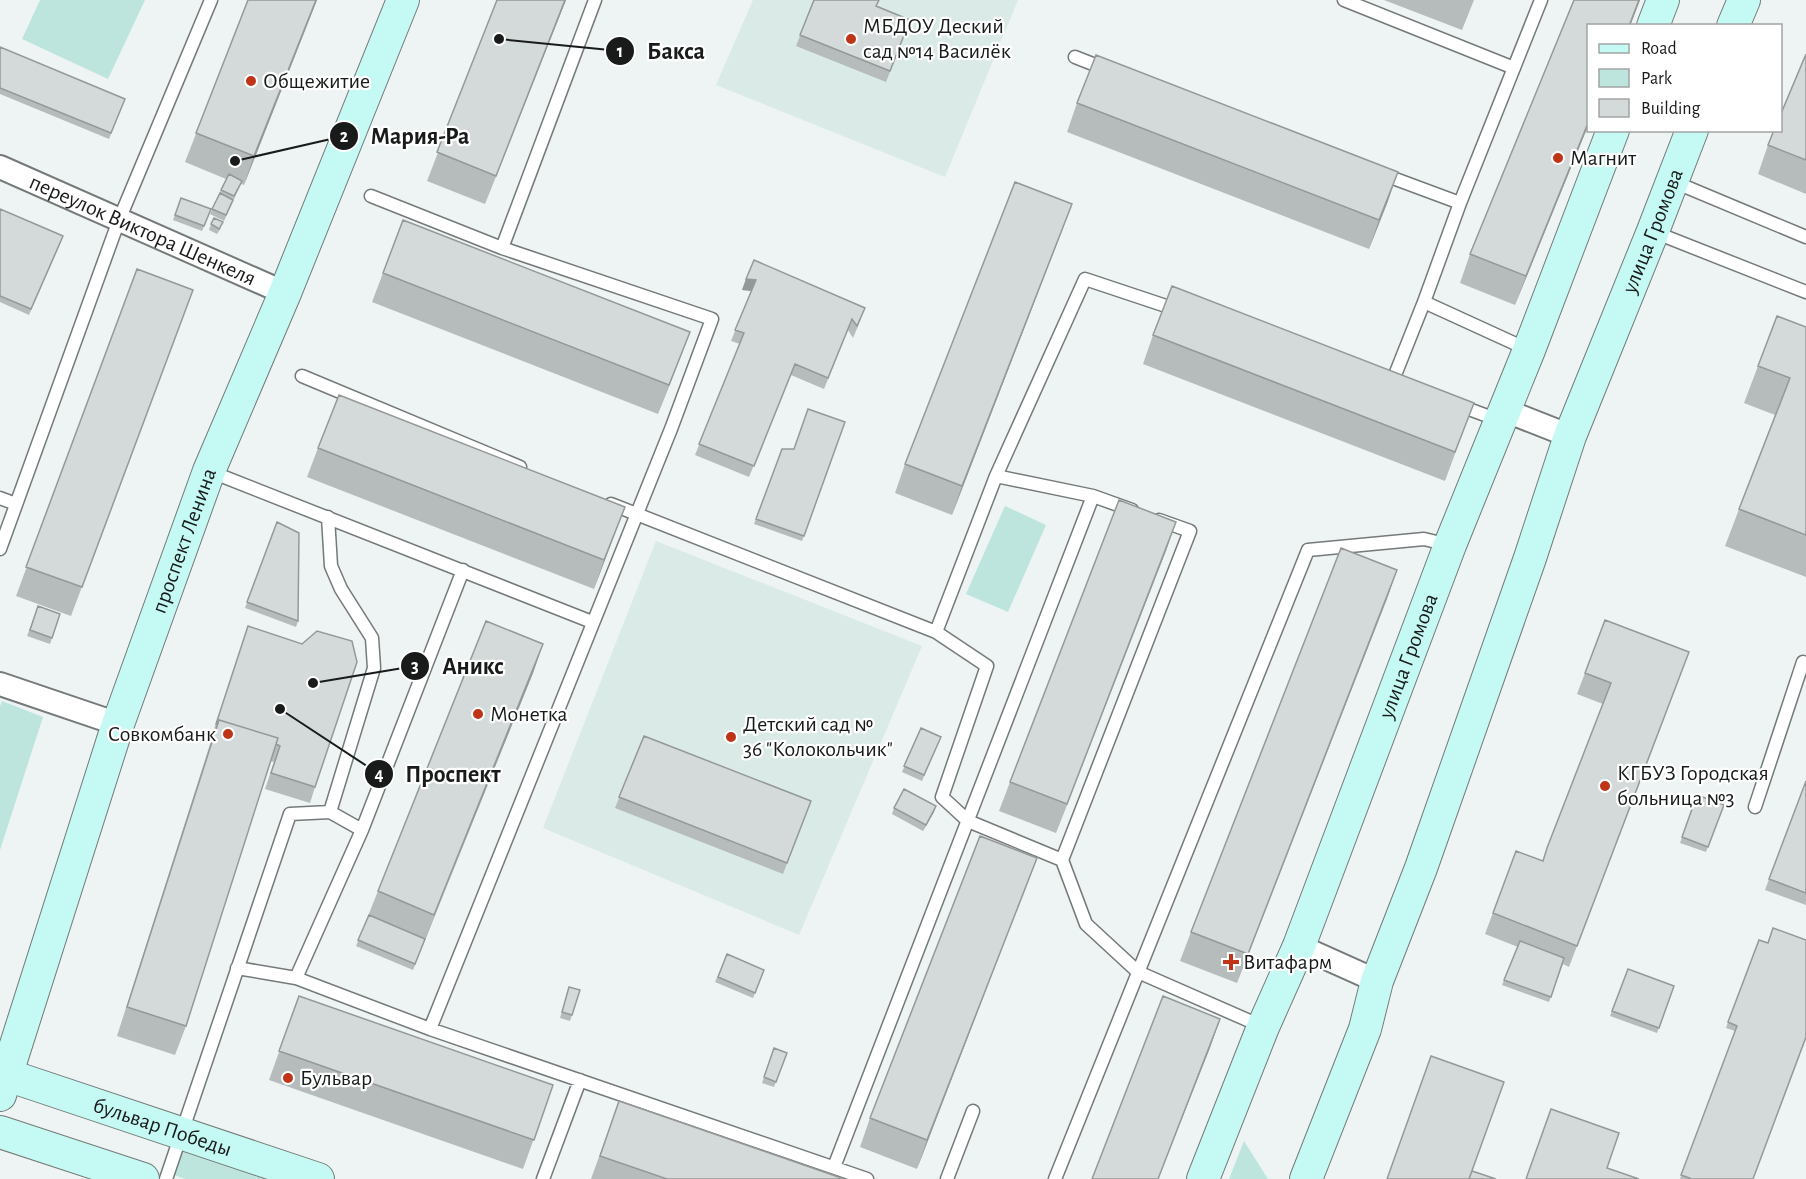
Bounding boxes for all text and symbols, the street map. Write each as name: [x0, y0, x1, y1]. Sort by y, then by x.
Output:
place label: МБДОУ Деский сад №14 Василёк: [863, 15, 1011, 62]
legend: [1587, 24, 1782, 132]
callout: Бакса: [605, 30, 717, 72]
marker: МБДОУ Деский сад №14 Василёк: [844, 32, 858, 46]
text: Бакса: [647, 40, 705, 64]
text: Road: [1641, 40, 1677, 58]
text: 1: [617, 43, 623, 61]
place label: Общежитие: [263, 70, 370, 92]
text: Park: [1641, 70, 1673, 88]
marker: Общежитие: [244, 74, 258, 88]
text: Building: [1641, 100, 1701, 118]
callout: Мария-Ра: [329, 115, 482, 157]
text: Мария-Ра: [371, 125, 470, 149]
text: 2: [340, 128, 349, 146]
place label: Магнит: [1570, 147, 1637, 169]
marker: Магнит: [1551, 151, 1565, 165]
street label: улица Громова: [1618, 166, 1687, 297]
street label: переулок Виктора Шенкеля: [26, 170, 259, 290]
street label: проспект Ленина: [148, 465, 220, 616]
street label: улица Громова: [1374, 590, 1442, 722]
callout: Аникс: [400, 645, 516, 687]
text: Аникс: [442, 655, 504, 679]
text: 3: [411, 658, 419, 676]
place label: Монетка: [490, 703, 568, 725]
marker: Монетка: [471, 707, 485, 721]
place label: Детский сад № 36 "Колокольчик": [743, 713, 893, 760]
place label: Совкомбанк: [108, 723, 216, 745]
marker: Совкомбанк: [221, 727, 235, 741]
marker: Детский сад № 36 "Колокольчик": [724, 730, 738, 744]
callout: Проспект: [364, 753, 513, 795]
place label: КГБУЗ Городская больница №3: [1617, 762, 1769, 809]
text: Проспект: [405, 763, 501, 787]
text: 4: [374, 766, 384, 784]
marker: КГБУЗ Городская больница №3: [1598, 779, 1612, 793]
place label: Витафарм: [1243, 951, 1332, 973]
marker: Витафарм: [1224, 955, 1238, 969]
place label: Бульвар: [300, 1067, 372, 1089]
marker: Бульвар: [281, 1071, 295, 1085]
street label: бульвар Победы: [91, 1094, 234, 1160]

